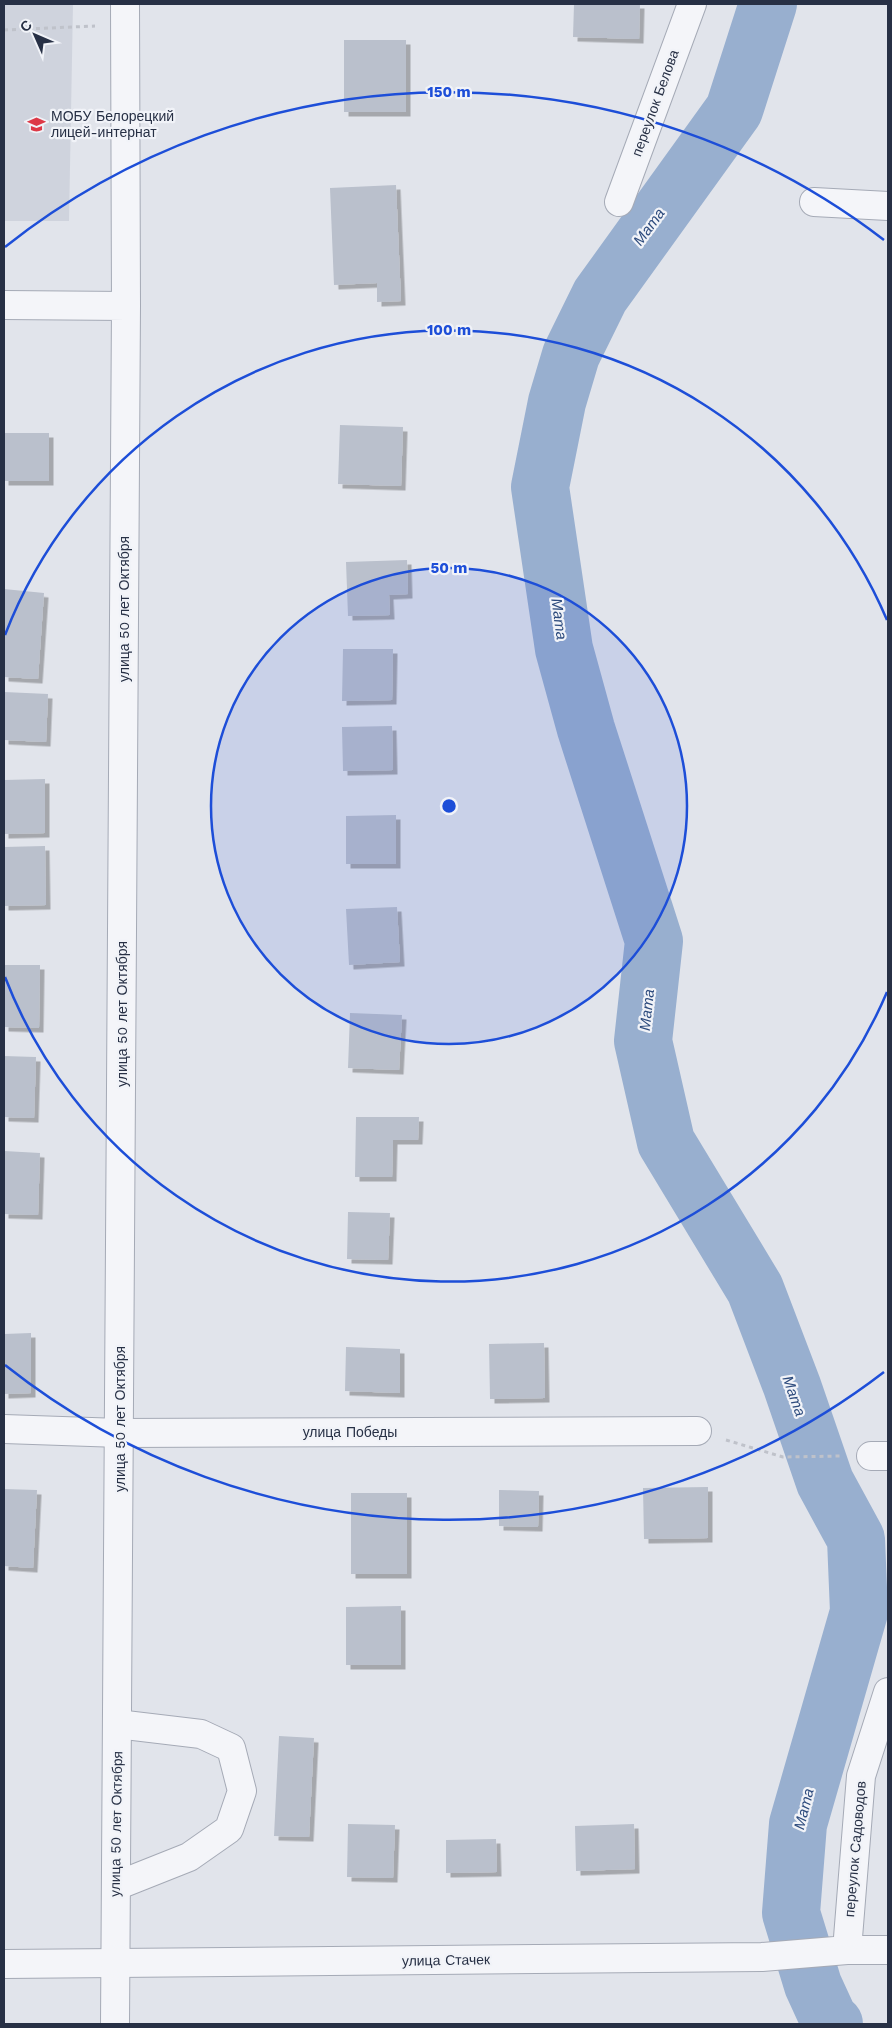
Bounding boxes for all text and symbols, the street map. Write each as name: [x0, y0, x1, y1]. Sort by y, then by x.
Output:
north arrow: [10, 10, 60, 60]
text: С: [17, 17, 35, 35]
street label: переулок Белова: [628, 47, 682, 158]
text: 150 m: [427, 83, 471, 101]
place label: МОБУ Белорецкий лицей-интернат: [51, 108, 174, 140]
school or university icon: МОБУ Белорецкий лицей-интернат: [27, 114, 47, 134]
water label: Мата: [629, 205, 669, 249]
text: 100 m: [427, 321, 471, 339]
street label: улица 50 лет Октября: [116, 536, 132, 682]
text: 50 m: [431, 559, 467, 577]
water label: Мата: [547, 597, 571, 641]
centre of rings: [440, 797, 458, 815]
street label: улица 50 лет Октября: [114, 941, 130, 1087]
water label: Мата: [636, 988, 658, 1032]
street label: улица 50 лет Октября: [112, 1346, 128, 1492]
water label: Мата: [778, 1373, 810, 1419]
street label: улица Победы: [303, 1424, 397, 1440]
street label: улица 50 лет Октября: [107, 1751, 125, 1897]
street label: переулок Садоводов: [841, 1780, 869, 1918]
water label: Мата: [790, 1787, 818, 1831]
street label: улица Стачек: [402, 1951, 491, 1969]

